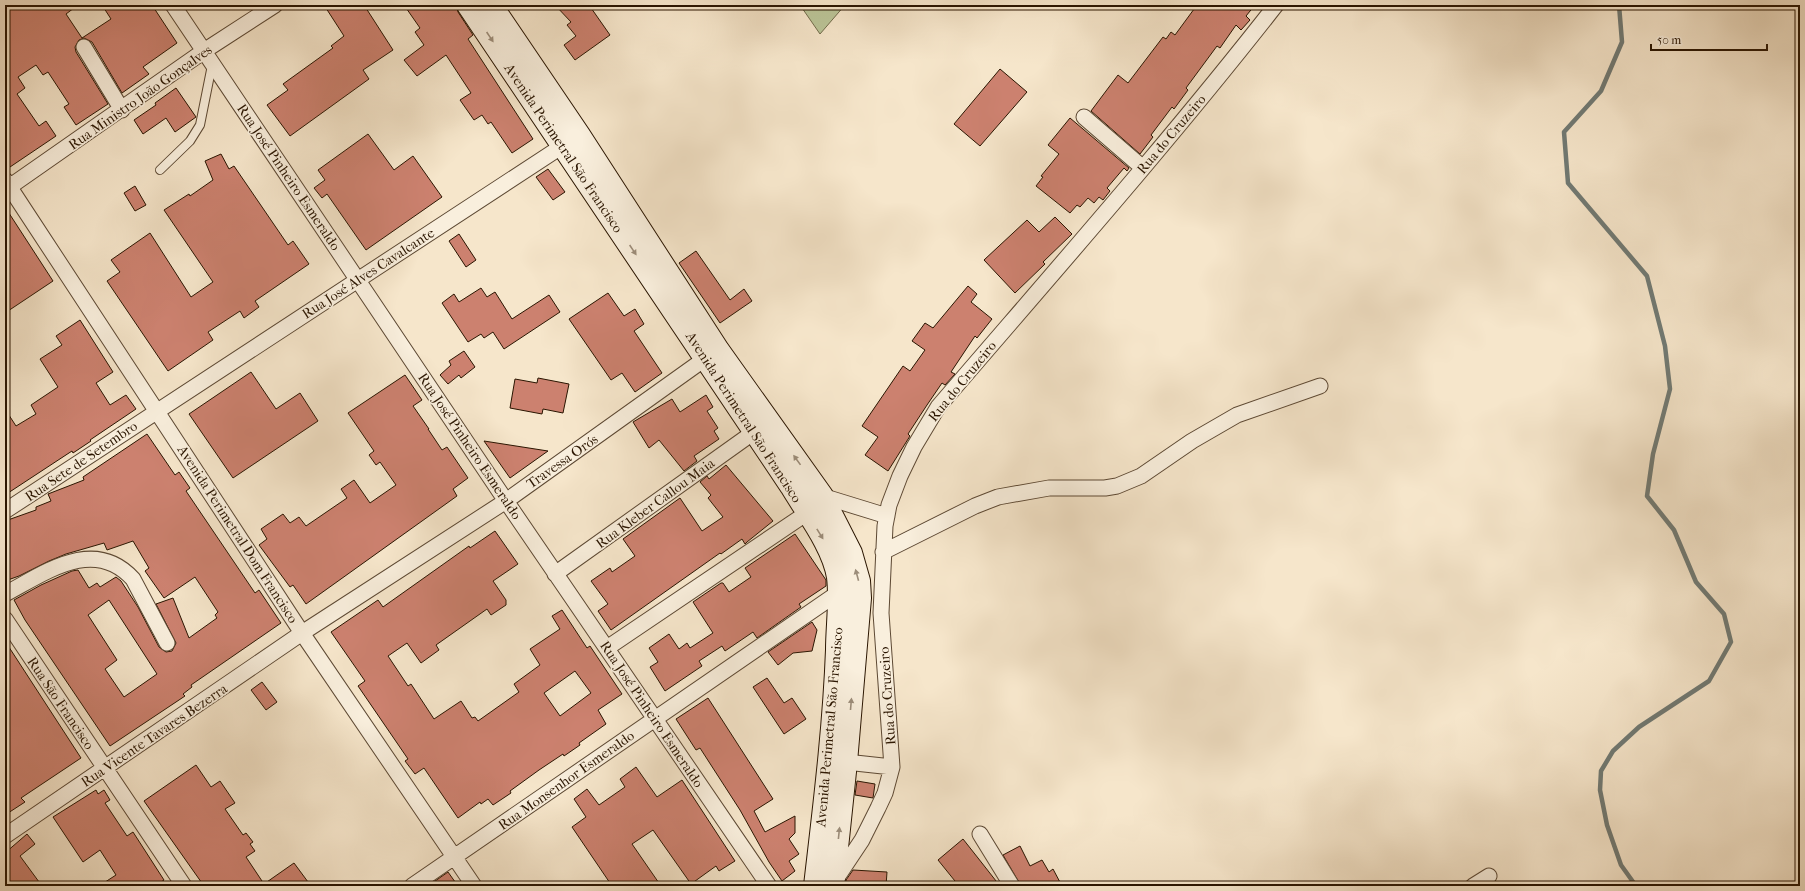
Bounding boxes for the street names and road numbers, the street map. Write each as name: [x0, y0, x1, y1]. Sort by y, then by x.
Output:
street label: Rua Ministro João Gonçalves: [65, 41, 215, 154]
street label: Avenida Perimetral São Francisco: [500, 60, 627, 236]
street label: Rua do Cruzeiro: [1133, 91, 1210, 178]
street label: Rua José Pinheiro Esmeraldo: [233, 101, 344, 254]
street label: Rua José Alves Cavalcante: [299, 224, 438, 323]
street label: Avenida Perimetral São Francisco: [681, 328, 805, 506]
street label: Rua do Cruzeiro: [925, 338, 1000, 425]
street label: Rua José Pinheiro Esmeraldo: [414, 370, 525, 523]
street label: Rua Sete de Setembro: [22, 418, 141, 505]
street label: Travessa Orós: [523, 431, 601, 492]
street label: Avenida Perimetral Dom Francisco: [173, 441, 302, 626]
street label: Rua Kleber Callou Maia: [593, 454, 718, 552]
street label: Avenida Perimetral São Francisco: [812, 627, 847, 829]
street label: Rua José Pinheiro Esmeraldo: [596, 638, 707, 791]
street label: Rua do Cruzeiro: [876, 646, 899, 746]
street label: Rua São Francisco: [23, 654, 98, 753]
street label: Rua Vicente Tavares Bezerra: [78, 680, 231, 791]
street label: Rua Monsenhor Esmeraldo: [495, 727, 638, 834]

